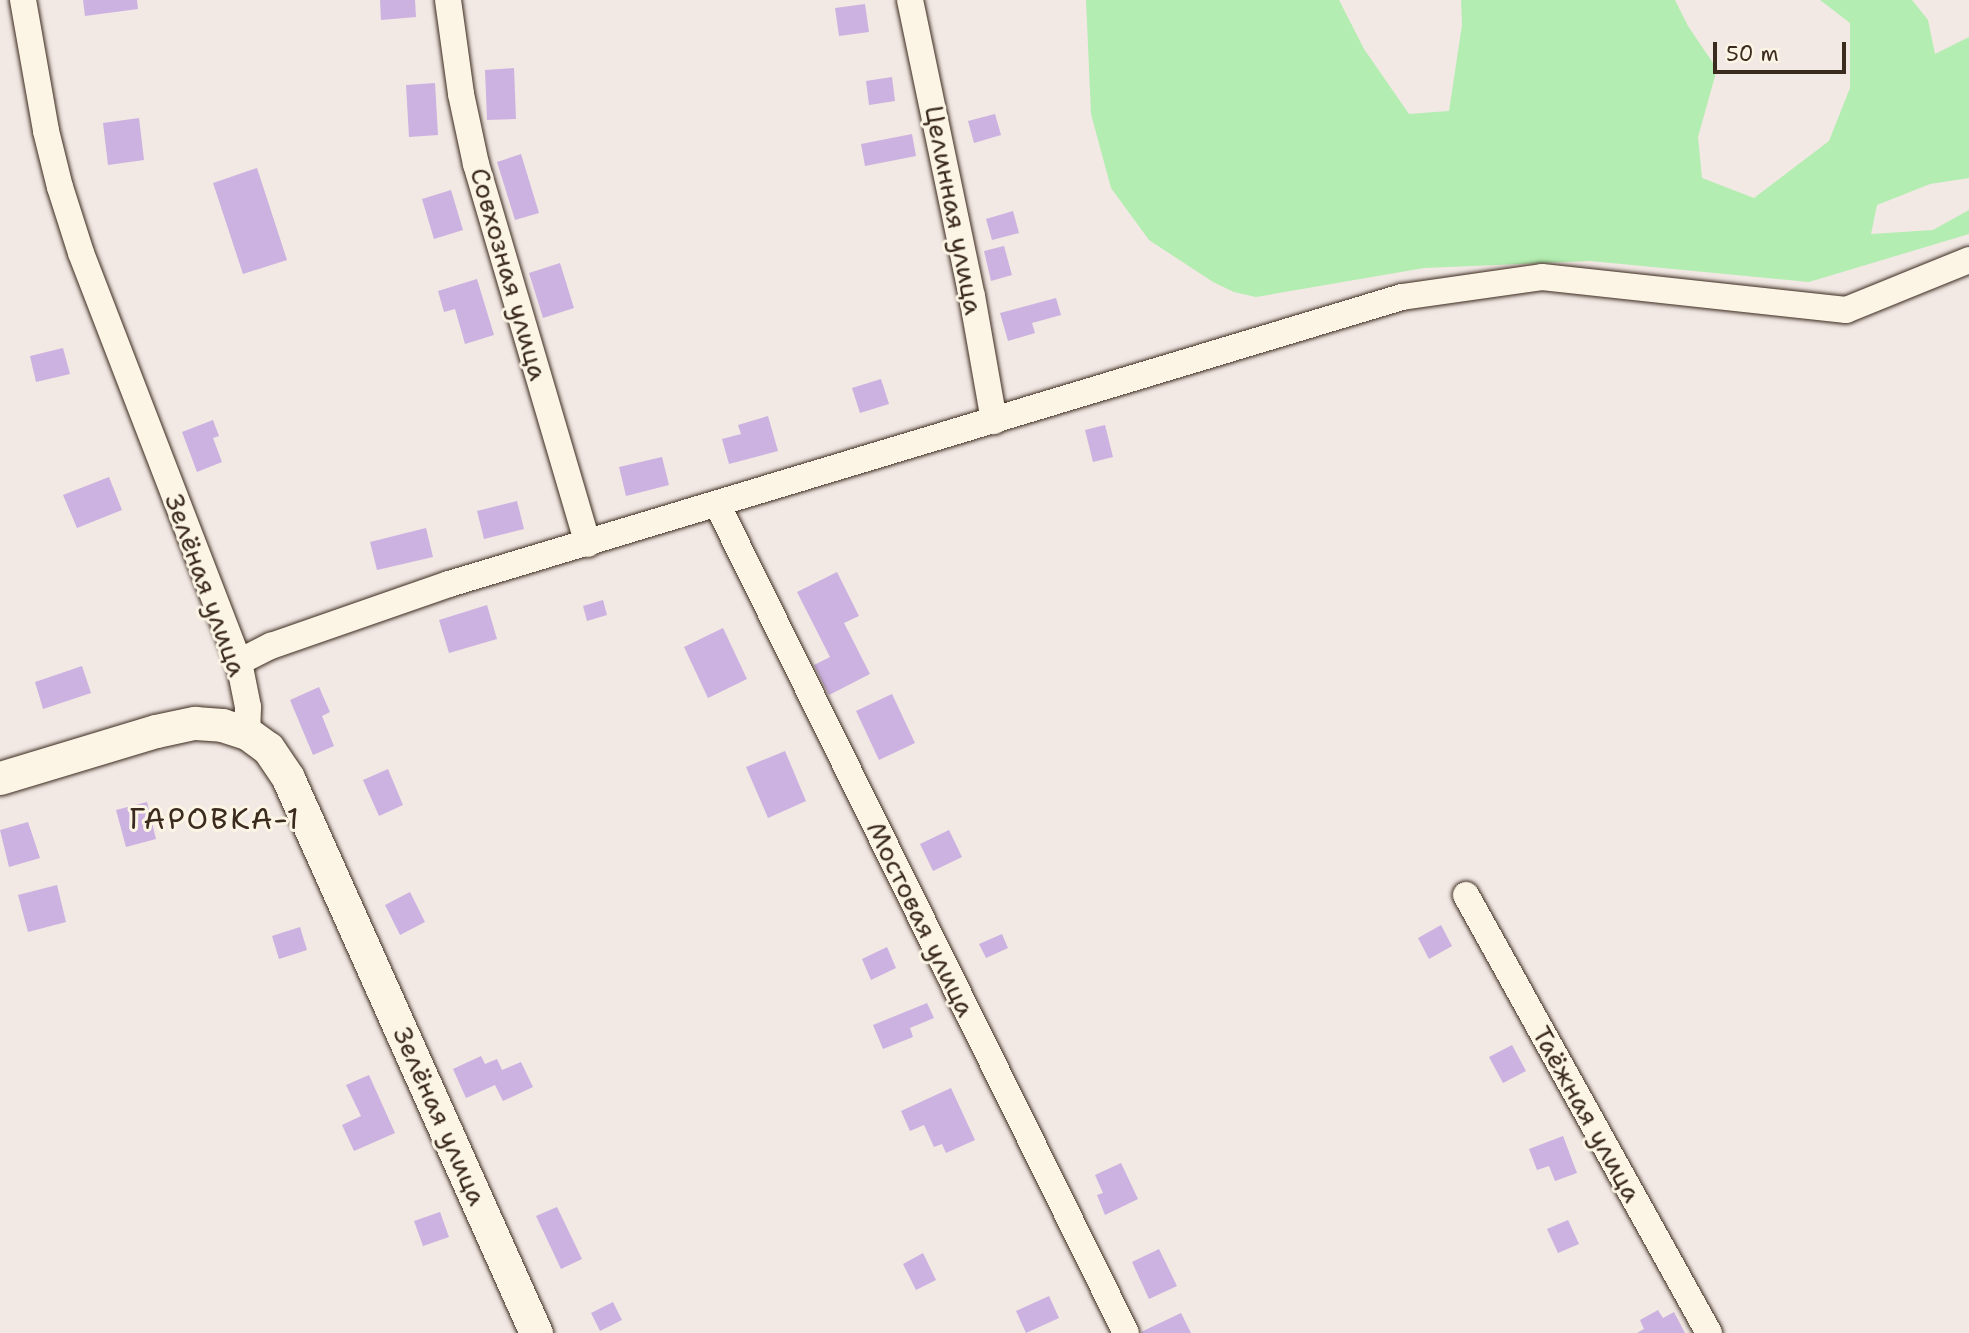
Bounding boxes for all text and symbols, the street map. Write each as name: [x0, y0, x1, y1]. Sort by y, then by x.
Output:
scale bar: [1717, 28, 1850, 72]
text: 50 m: [1726, 40, 1779, 68]
street label: Целинная улица: [918, 103, 990, 317]
street label: Совхозная улица: [464, 164, 554, 384]
street label: Зелёная улица: [159, 489, 253, 681]
district label: ГАРОВКА-1: [130, 801, 300, 837]
street label: Мостовая улица: [860, 816, 982, 1022]
street label: Таёжная улица: [1526, 1021, 1648, 1207]
street label: Зелёная улица: [387, 1022, 493, 1210]

